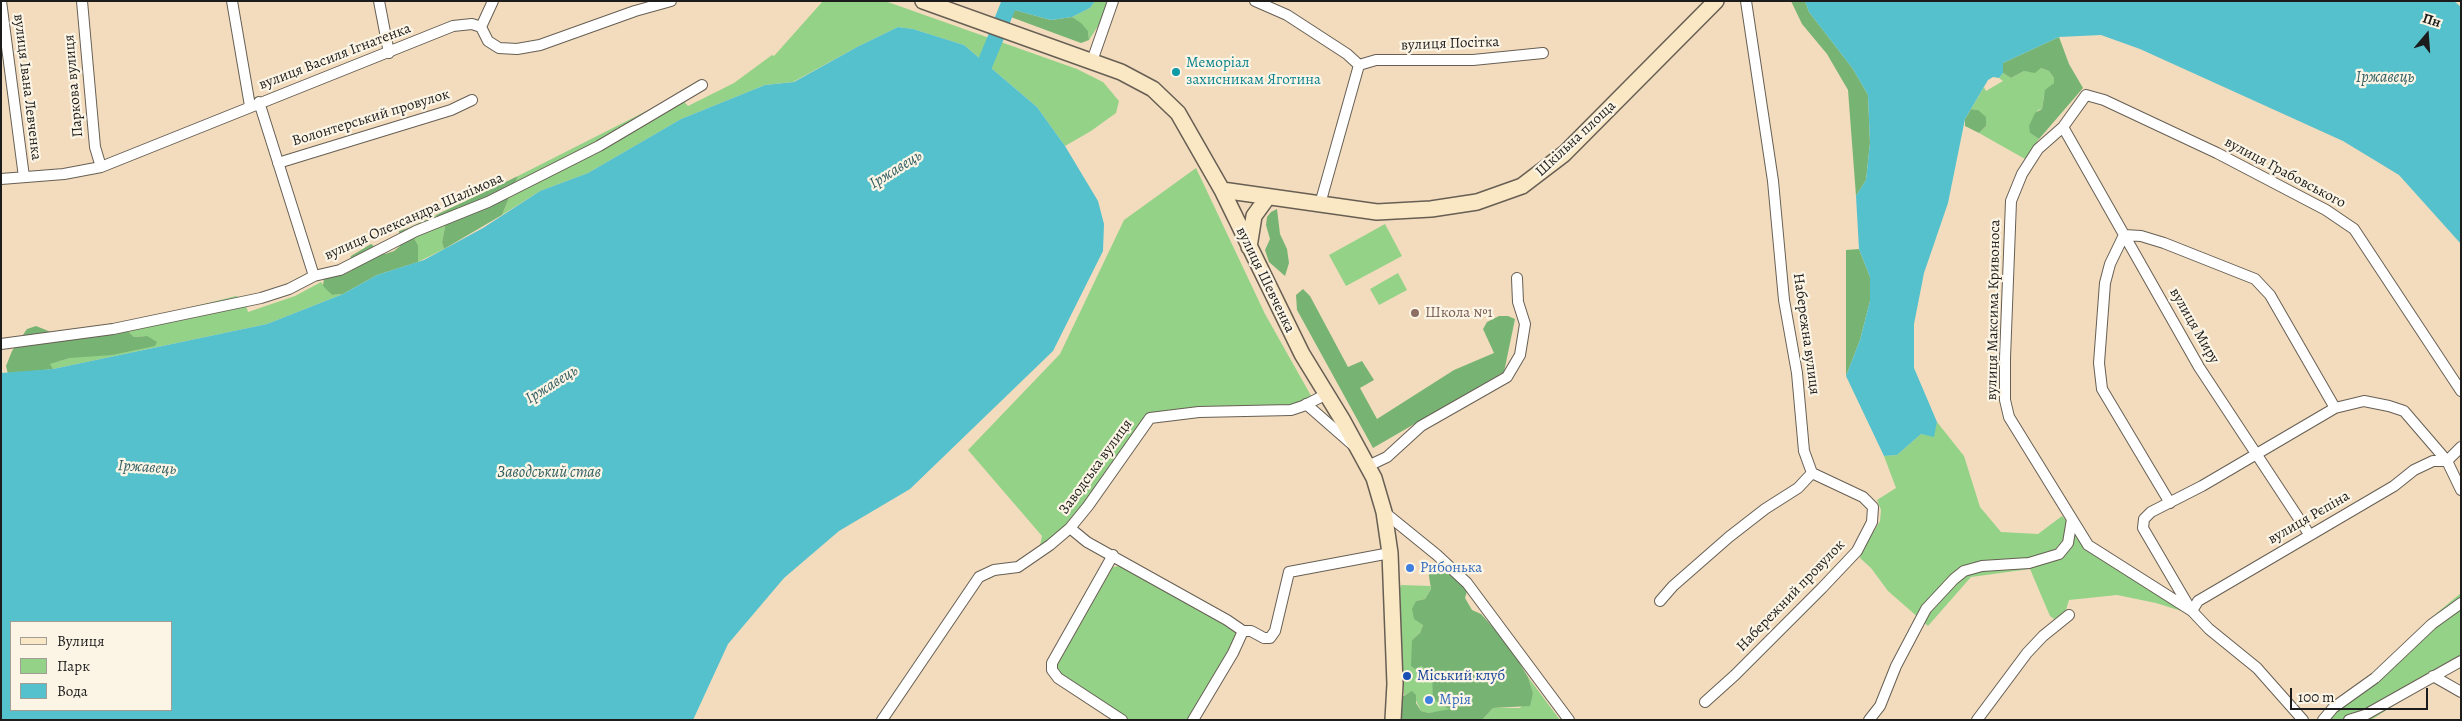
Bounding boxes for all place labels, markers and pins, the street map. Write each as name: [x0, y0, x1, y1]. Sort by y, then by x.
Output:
place label: Меморіал захисникам Яготина: [1186, 54, 1321, 89]
marker: Меморіал захисникам Яготина: [1170, 66, 1182, 78]
place label: Школа №1: [1425, 304, 1493, 322]
marker: Школа №1: [1409, 307, 1421, 319]
place label: Рибонька: [1420, 559, 1482, 577]
marker: Рибонька: [1404, 562, 1416, 574]
place label: Міський клуб: [1417, 667, 1505, 685]
marker: Міський клуб: [1401, 670, 1413, 682]
place label: Мрія: [1439, 691, 1471, 709]
marker: Мрія: [1423, 694, 1435, 706]

